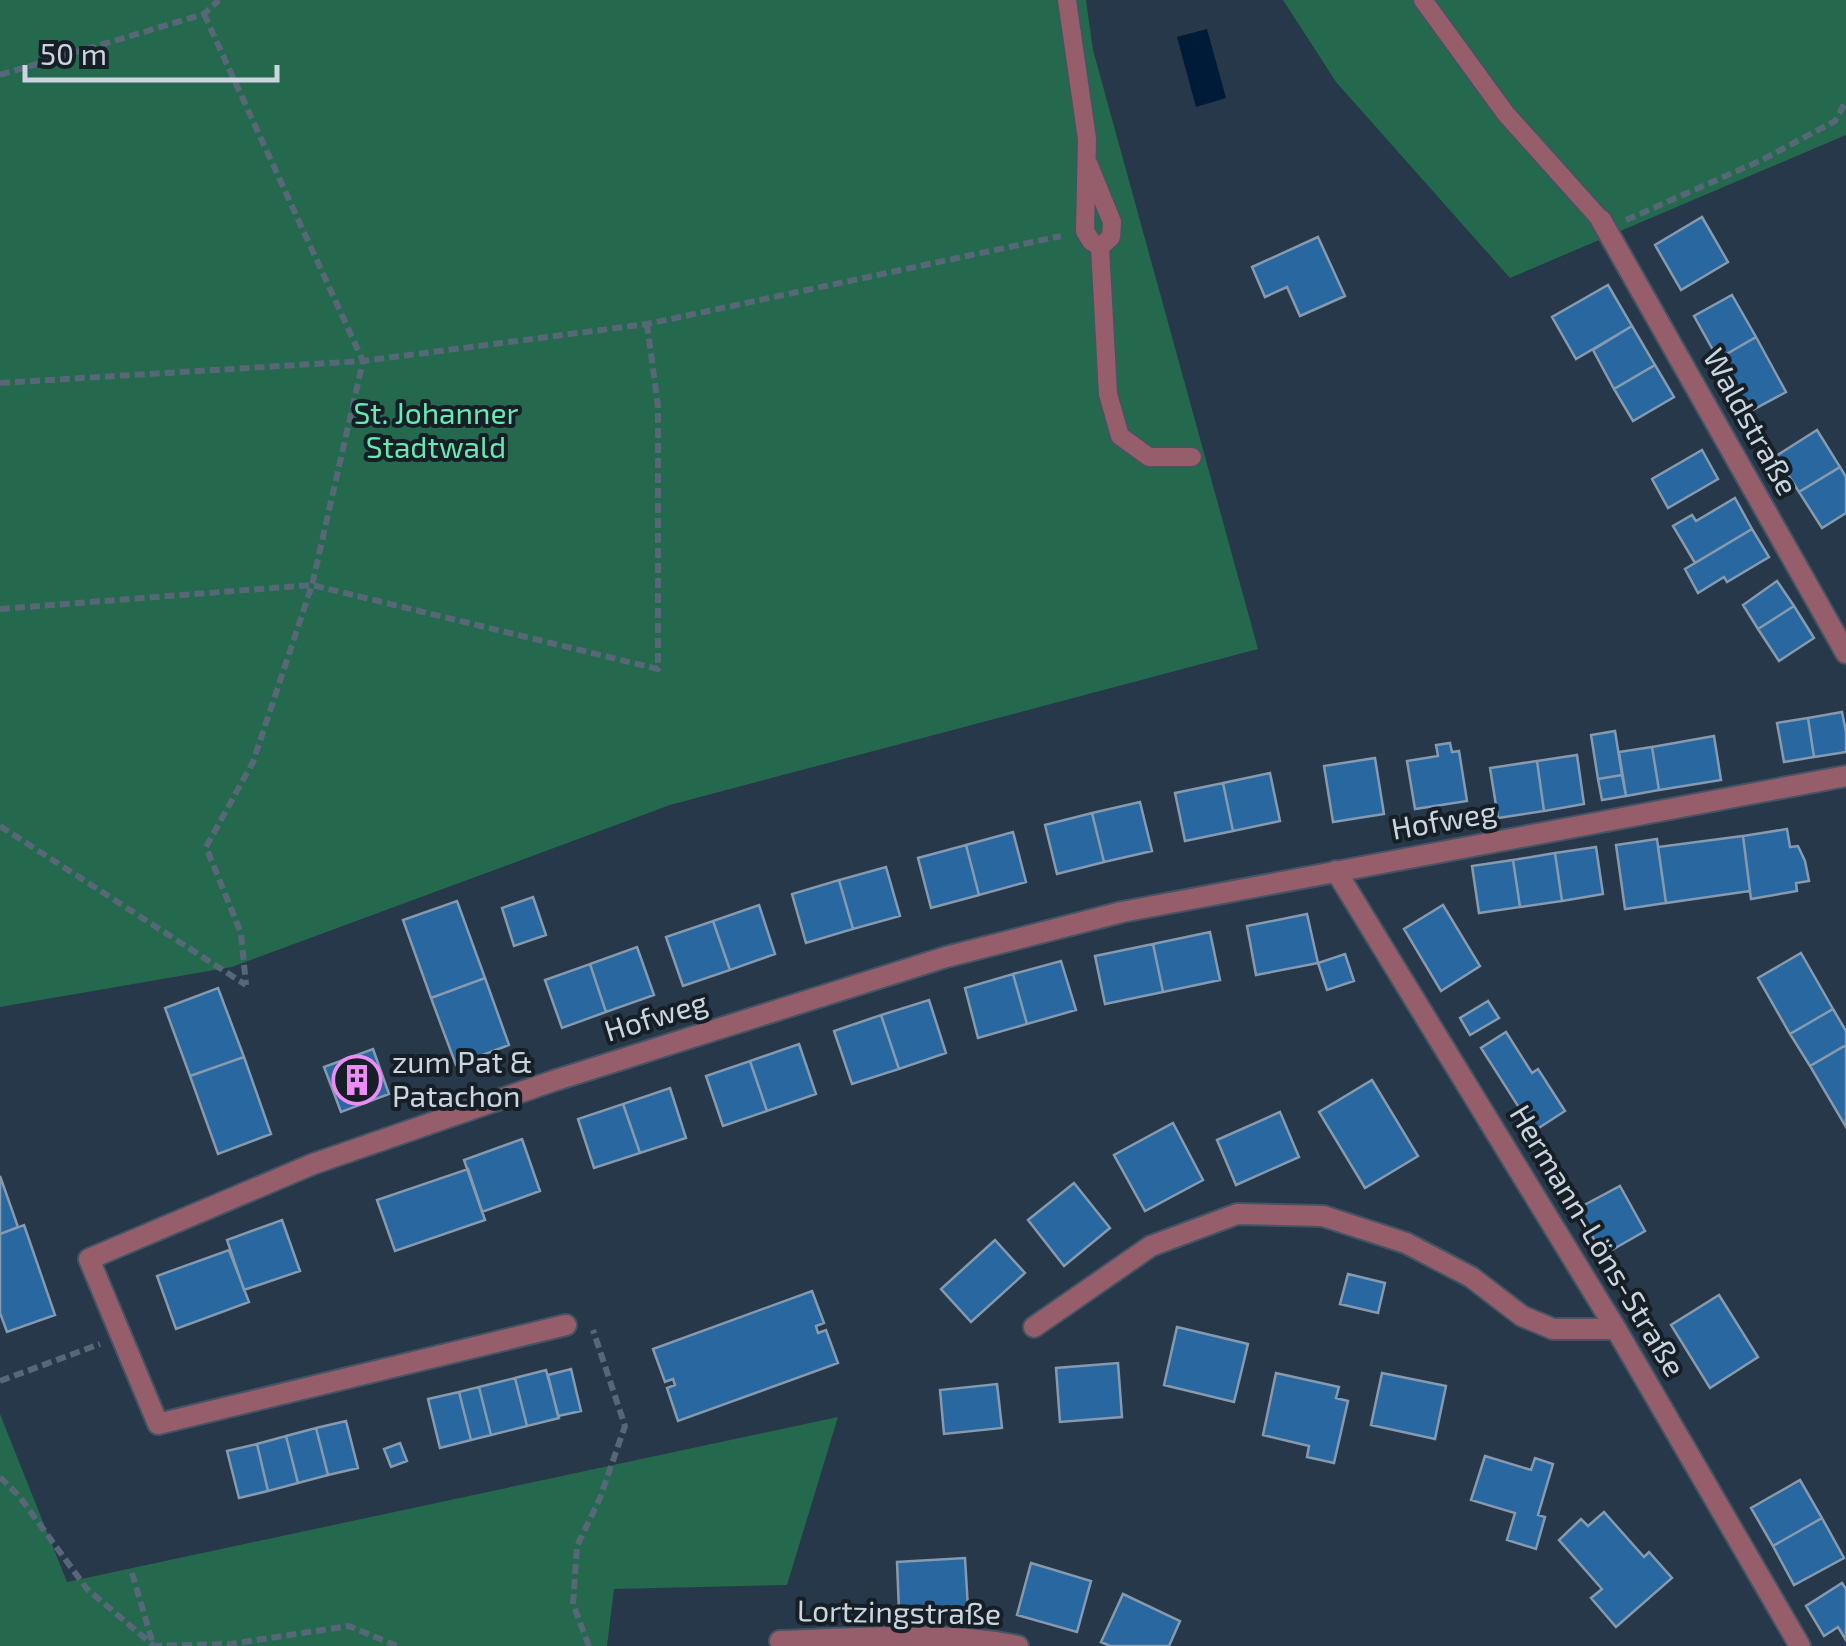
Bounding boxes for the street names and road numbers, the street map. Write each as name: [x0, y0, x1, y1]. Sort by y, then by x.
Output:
street label: Waldstraße: [1697, 341, 1807, 501]
street label: Hofweg: [1388, 792, 1499, 846]
street label: Hofweg: [599, 982, 712, 1048]
street label: Hermann-Löns-Straße: [1503, 1098, 1694, 1382]
street label: Lortzingstraße: [797, 1591, 1001, 1631]

